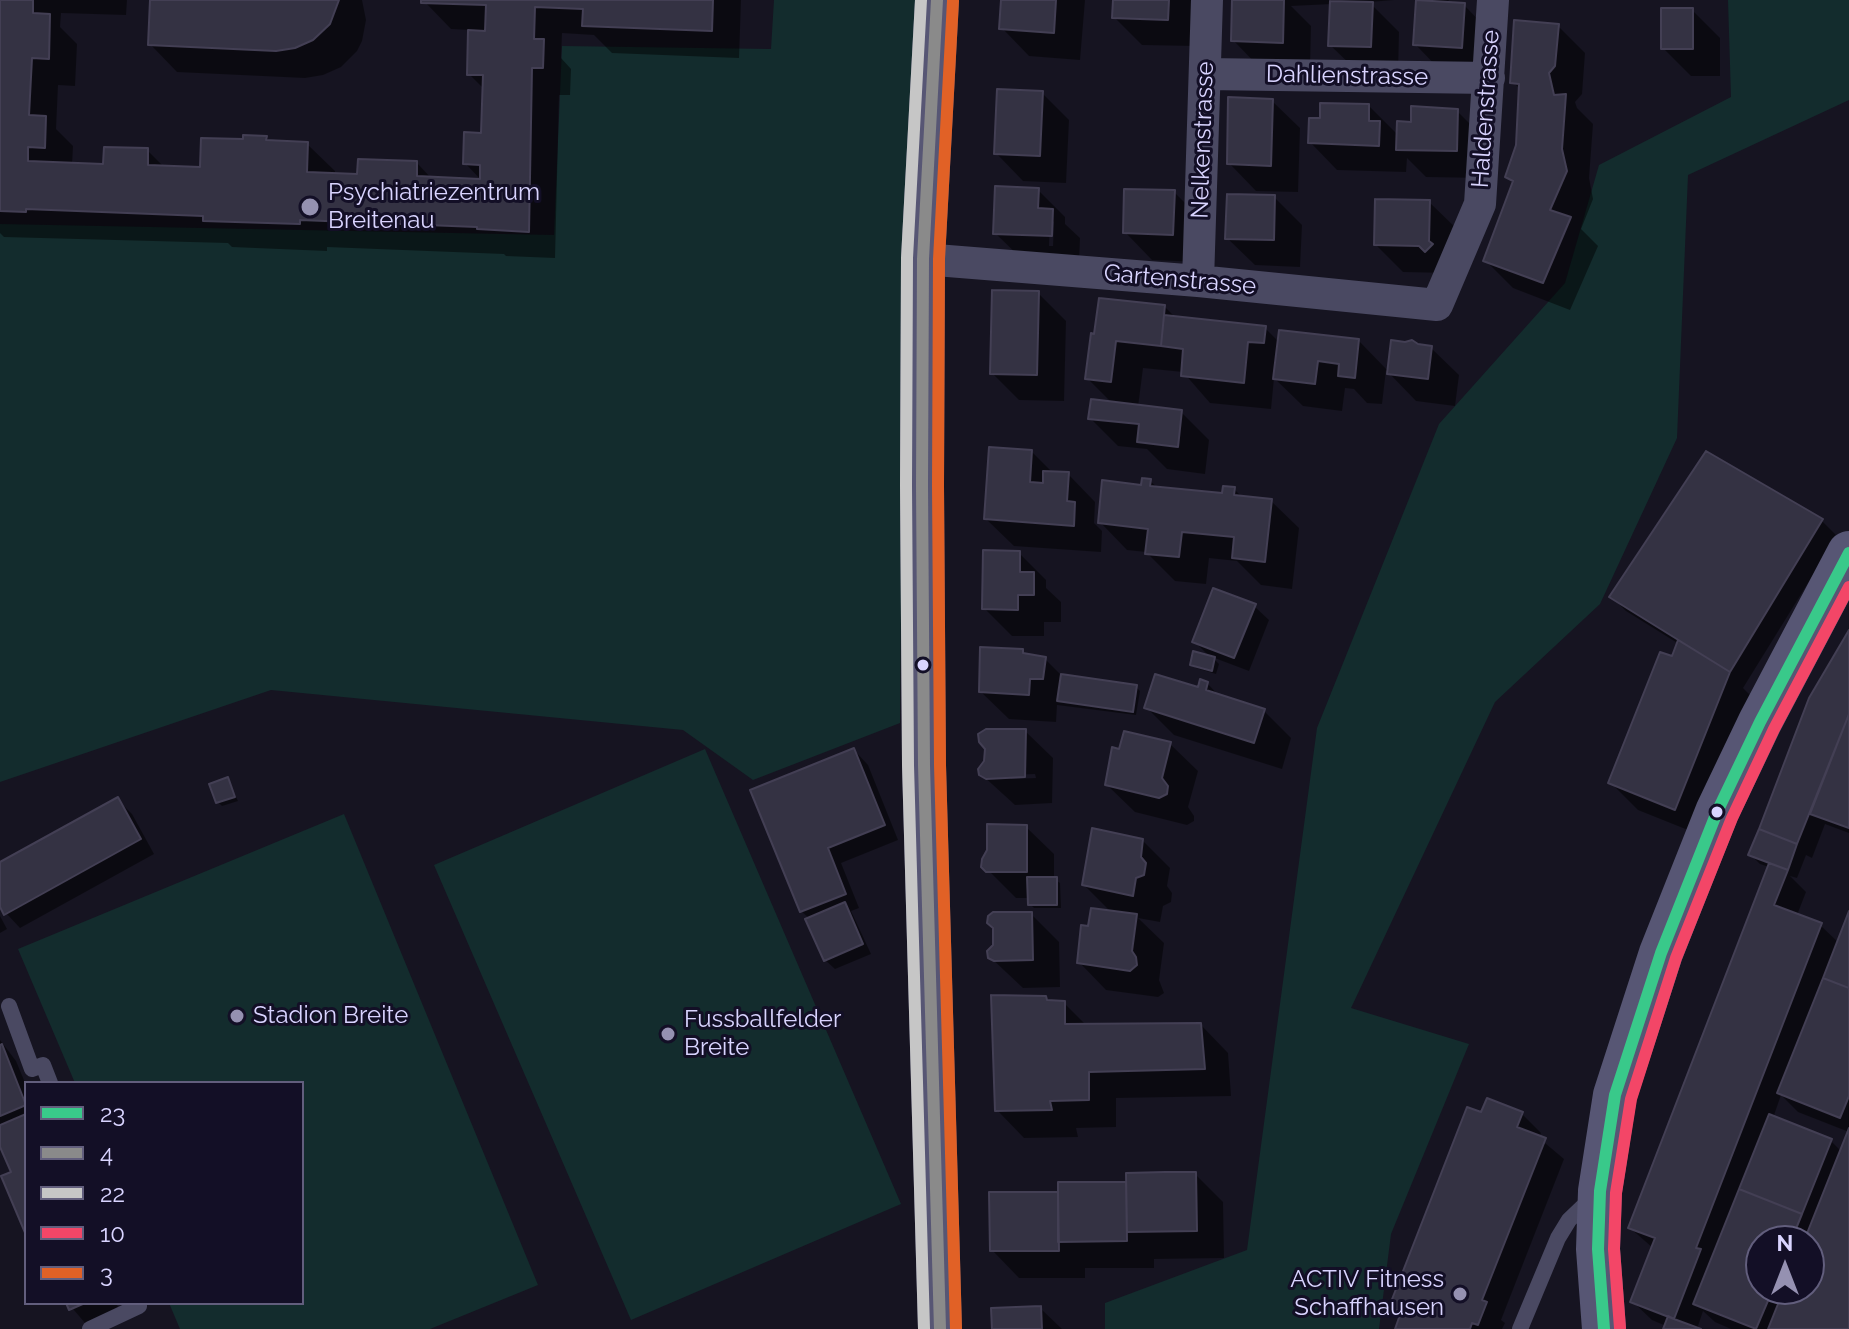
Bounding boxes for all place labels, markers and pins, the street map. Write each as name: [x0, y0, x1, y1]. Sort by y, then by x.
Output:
place label: Psychiatriezentrum Breitenau: [328, 179, 540, 235]
marker: Psychiatriezentrum Breitenau: [299, 196, 321, 218]
unlabelled marker: [915, 657, 931, 673]
unlabelled marker: [1709, 804, 1725, 820]
place label: Stadion Breite: [253, 1002, 408, 1030]
place label: Fussballfelder Breite: [684, 1006, 841, 1062]
marker: Stadion Breite: [228, 1007, 246, 1025]
marker: Fussballfelder Breite: [659, 1025, 677, 1043]
place label: ACTIV Fitness Schaffhausen: [1290, 1266, 1444, 1322]
marker: ACTIV Fitness Schaffhausen: [1451, 1285, 1469, 1303]

